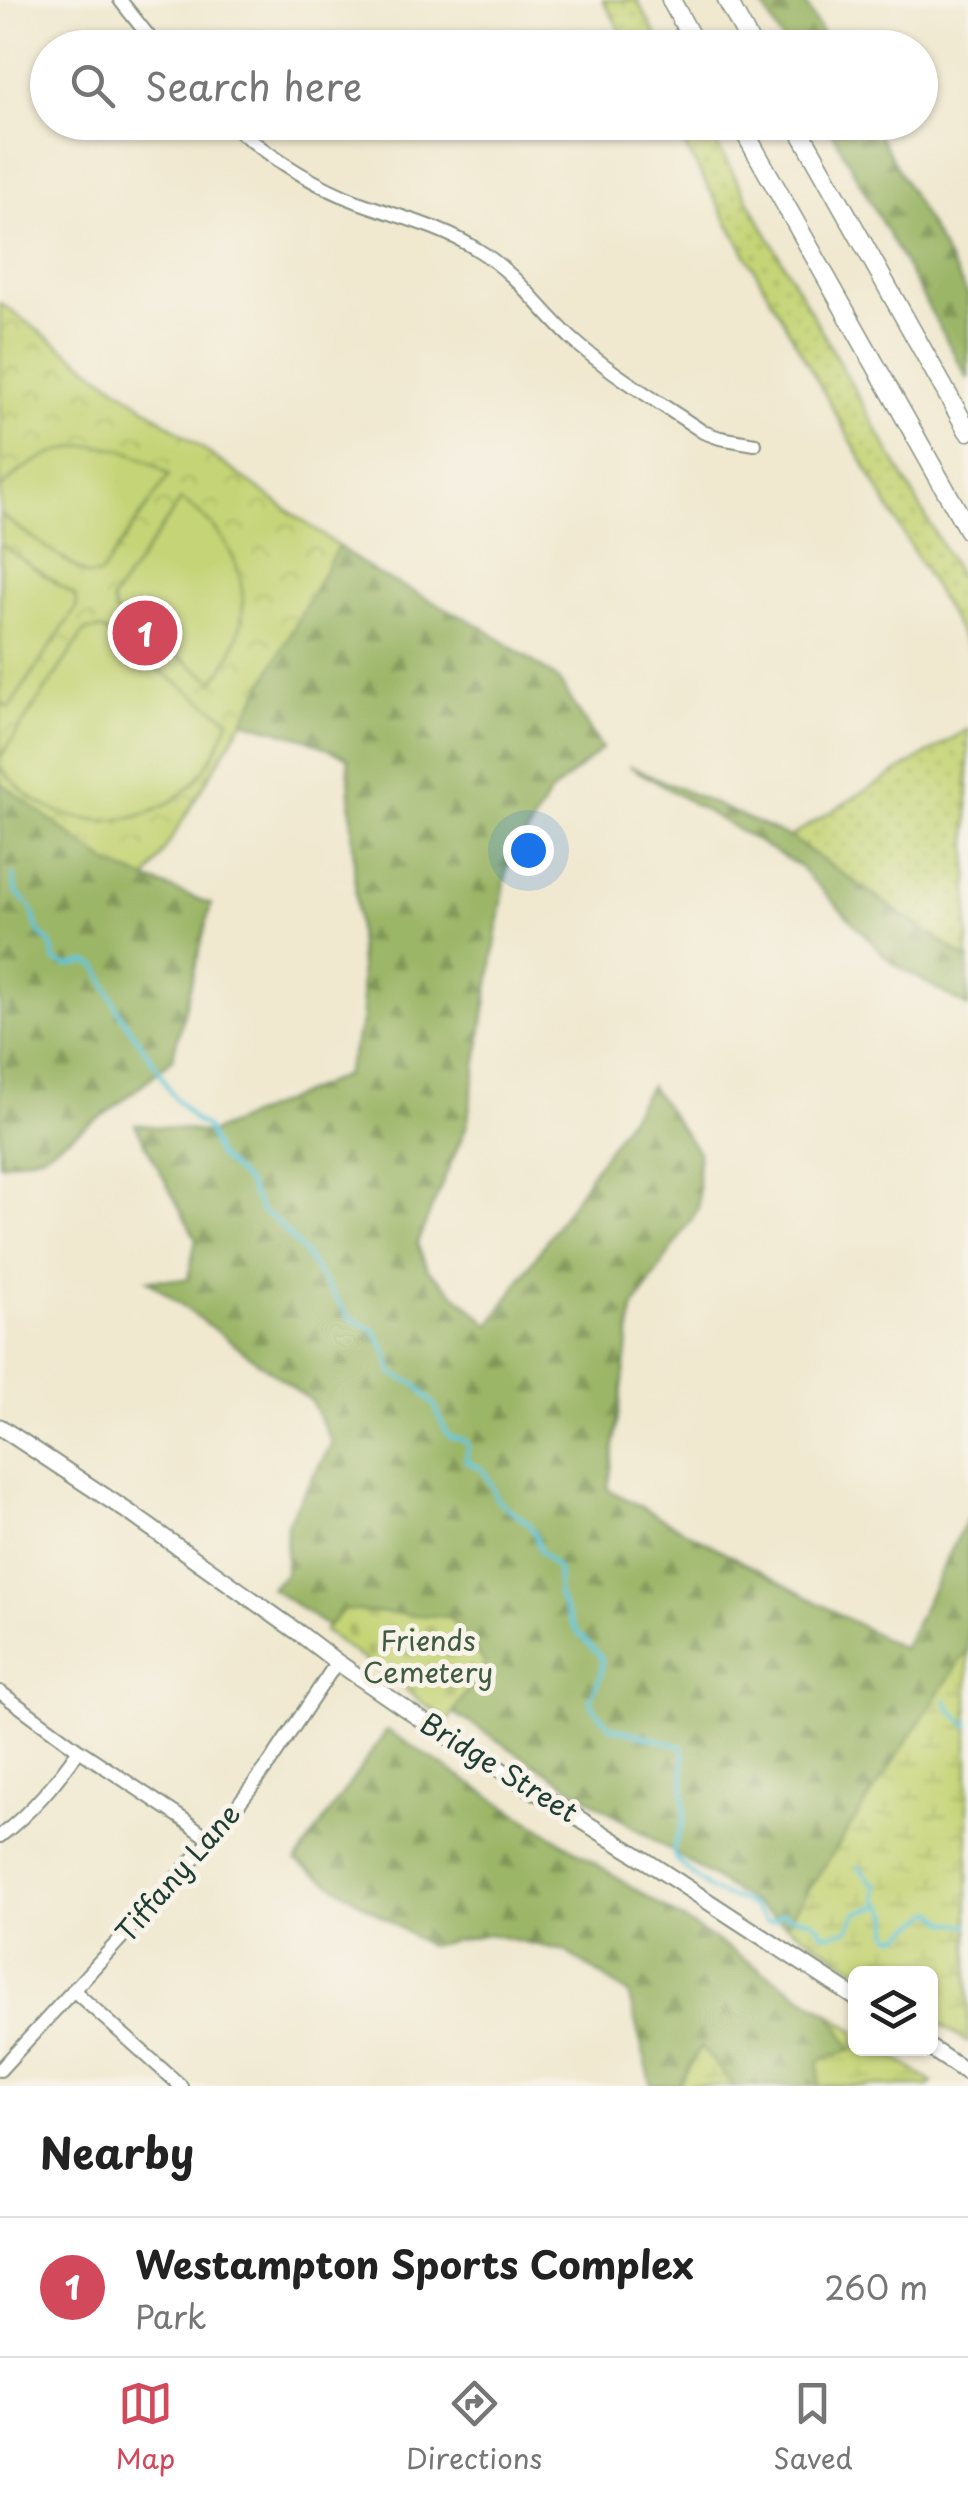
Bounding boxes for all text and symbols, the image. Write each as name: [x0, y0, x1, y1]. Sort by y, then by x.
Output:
search box: [30, 30, 938, 140]
text: Search here: [145, 57, 362, 114]
icon: search: [65, 58, 120, 113]
pin: 1: [112, 596, 178, 670]
your location: [503, 825, 554, 876]
park label: Friends Cemetery: [363, 1618, 493, 1693]
street label: Bridge Street: [413, 1701, 587, 1832]
street label: Tiffany Lane: [104, 1793, 250, 1951]
map controls: [848, 1966, 938, 2056]
button: layers: [848, 1966, 938, 2056]
text: Nearby: [40, 2120, 194, 2183]
text: Westampton Sports Complex: [135, 2235, 694, 2292]
text: 1: [65, 2263, 80, 2311]
text: 260 m: [824, 2263, 928, 2311]
text: Park: [135, 2292, 207, 2340]
tab: Map: [115, 2376, 175, 2479]
tab: Directions: [406, 2376, 542, 2479]
tab: Saved: [773, 2376, 853, 2479]

